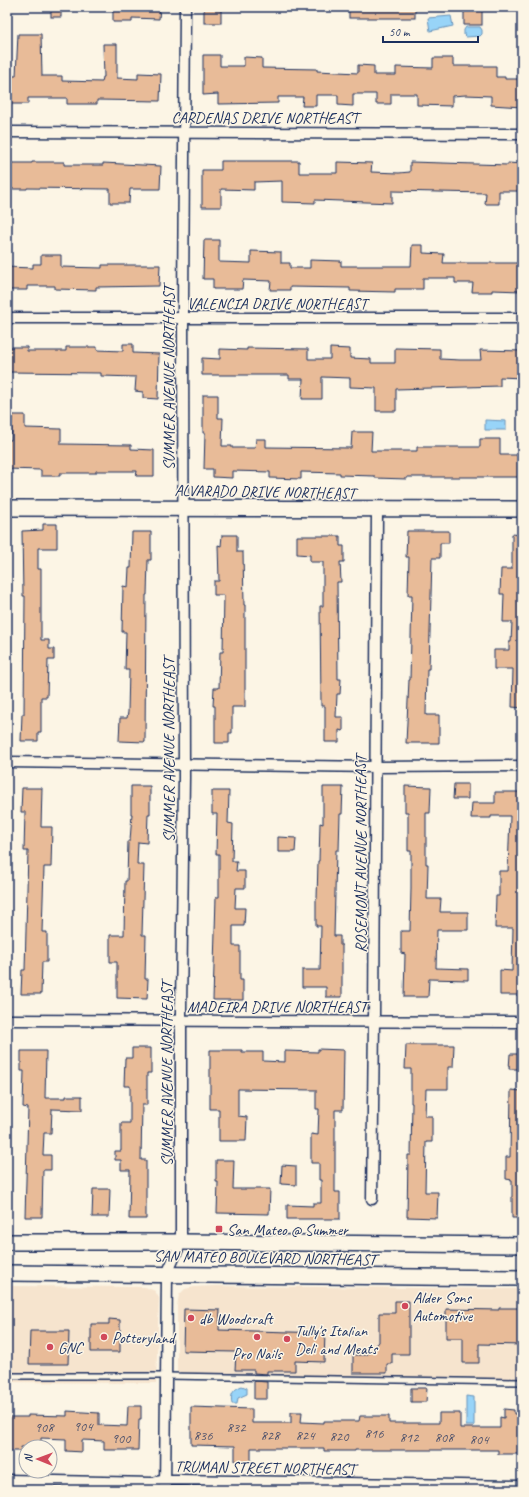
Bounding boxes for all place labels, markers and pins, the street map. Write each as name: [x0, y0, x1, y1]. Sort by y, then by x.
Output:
place label: San Mateo @ Summer: [227, 1220, 349, 1240]
marker: San Mateo @ Summer: [214, 1224, 224, 1234]
place label: Alder Sons Automotive: [413, 1288, 474, 1326]
marker: Alder Sons Automotive: [400, 1301, 410, 1311]
place label: db Woodcraft: [199, 1309, 274, 1329]
marker: db Woodcraft: [186, 1313, 196, 1323]
place label: Tully's Italian Deli and Meats: [295, 1321, 379, 1359]
place label: Potteryland: [112, 1328, 177, 1348]
marker: Potteryland: [99, 1332, 109, 1342]
marker: Pro Nails: [252, 1332, 262, 1342]
marker: Tully's Italian Deli and Meats: [282, 1334, 292, 1344]
place label: GNC: [58, 1338, 85, 1358]
marker: GNC: [45, 1342, 55, 1352]
place label: Pro Nails: [232, 1344, 283, 1364]

